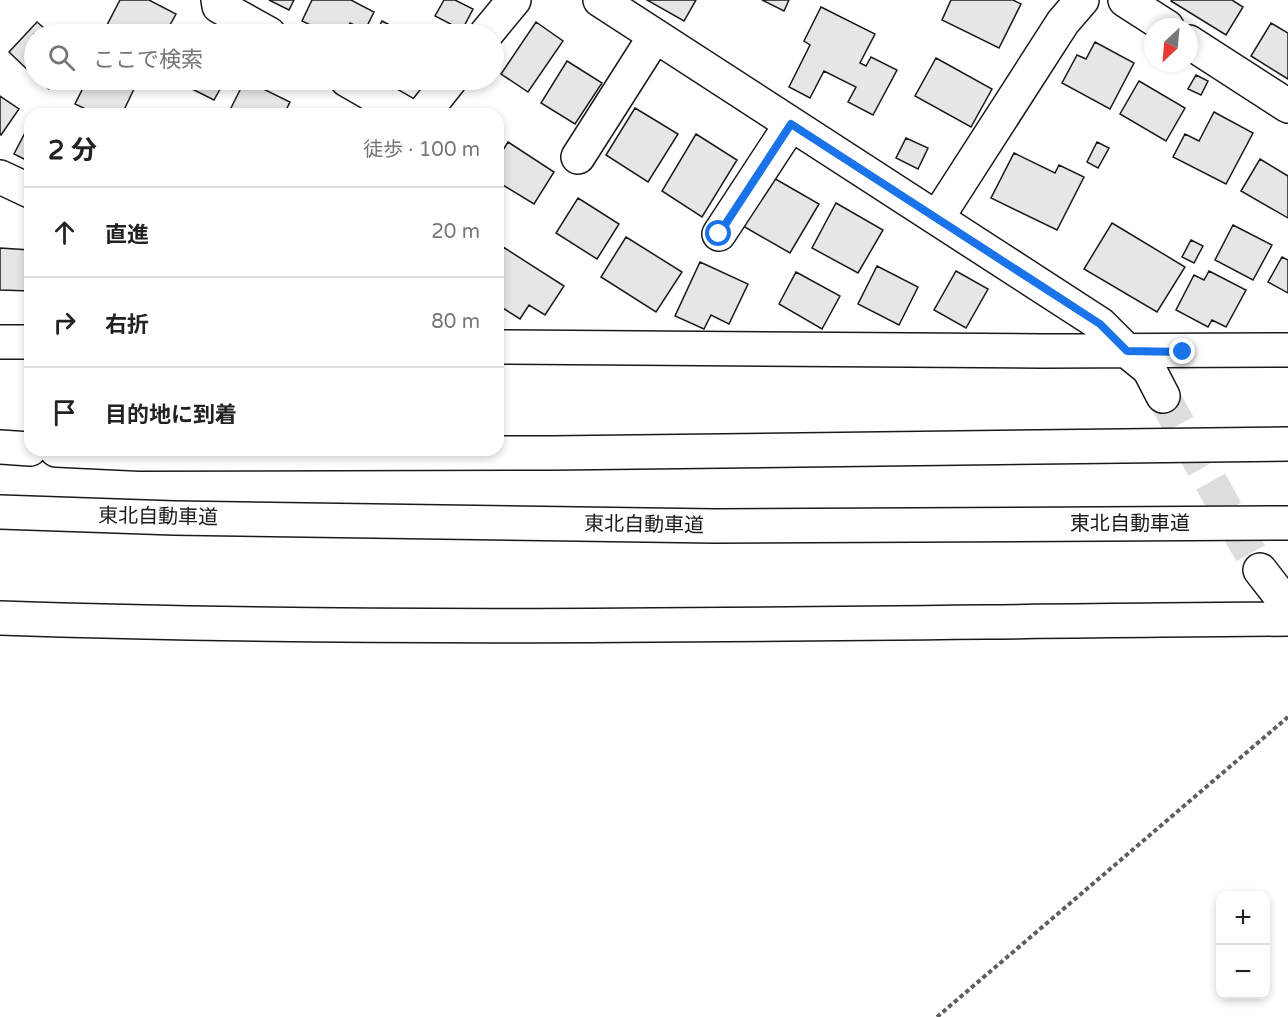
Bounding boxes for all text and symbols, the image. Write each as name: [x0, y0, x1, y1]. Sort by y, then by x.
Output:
north arrow: [1144, 18, 1198, 72]
search box: [24, 24, 504, 90]
icon: search: [45, 41, 78, 74]
text: ここで検索: [93, 47, 203, 73]
text: 2 分: [48, 135, 97, 166]
text: 徒歩 · 100 m: [363, 138, 480, 162]
icon: ahead: [48, 216, 81, 249]
text: 20 m: [431, 220, 480, 244]
route start: [705, 220, 731, 246]
text: 直進: [105, 222, 149, 248]
icon: right: [48, 306, 81, 339]
text: 80 m: [431, 310, 480, 334]
text: 右折: [105, 312, 149, 338]
route end: [1169, 338, 1195, 364]
icon: arrive: [48, 396, 81, 429]
text: 目的地に到着: [105, 402, 237, 428]
street label: 東北自動車道: [98, 504, 218, 530]
street label: 東北自動車道: [584, 512, 704, 538]
street label: 東北自動車道: [1070, 512, 1190, 536]
map controls: [1216, 891, 1270, 999]
button: +: [1216, 891, 1270, 945]
button: −: [1216, 945, 1270, 999]

